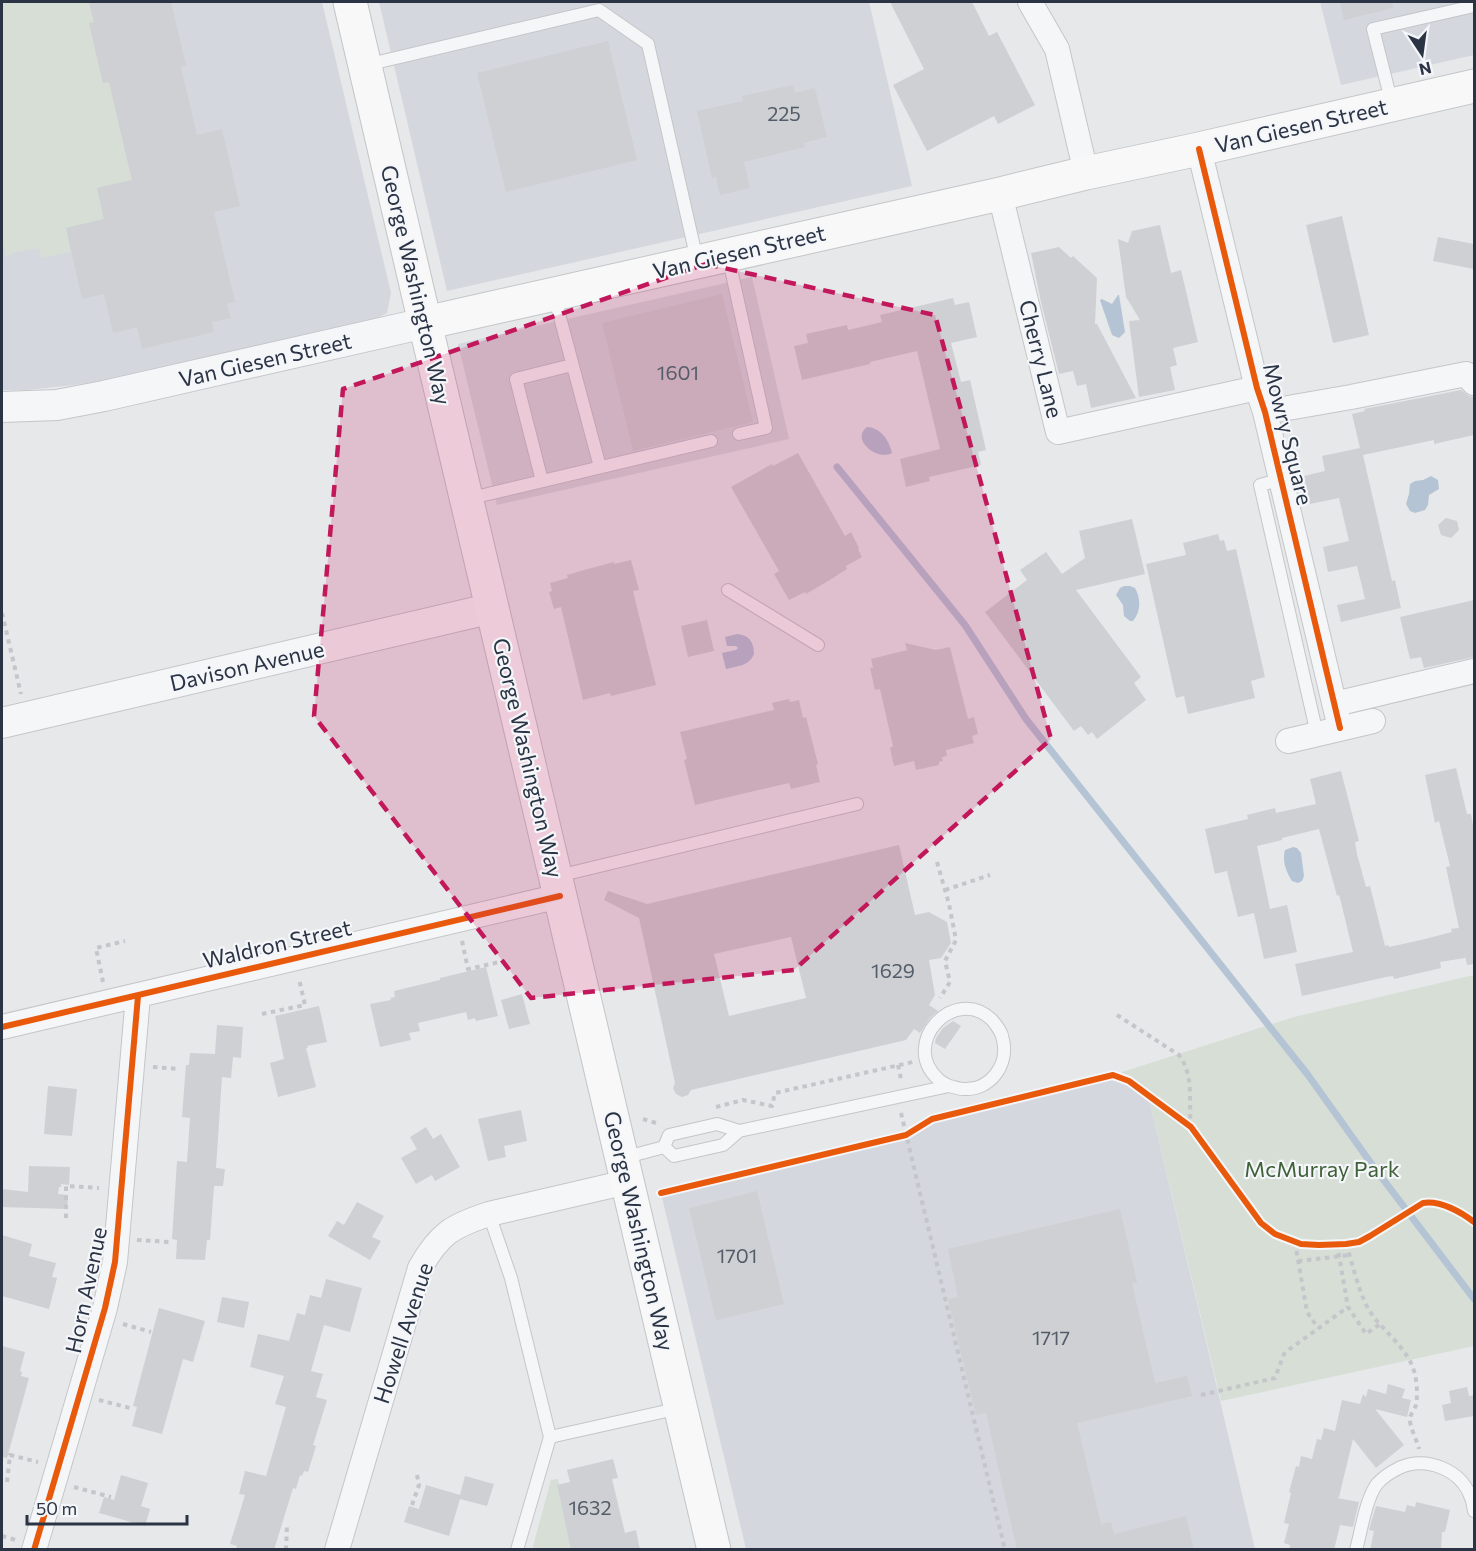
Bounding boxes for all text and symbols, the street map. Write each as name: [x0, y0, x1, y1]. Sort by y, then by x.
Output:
north arrow: [1392, 24, 1452, 84]
text: N: [1418, 58, 1433, 80]
street label: Van Giesen Street: [1212, 93, 1390, 158]
house number: 225: [767, 101, 801, 125]
street label: George Washington Way: [376, 162, 457, 408]
street label: Van Giesen Street: [650, 219, 828, 284]
street label: Cherry Lane: [1014, 297, 1069, 421]
street label: Van Giesen Street: [176, 327, 354, 392]
house number: 1601: [657, 360, 699, 384]
street label: Mowry Square: [1258, 360, 1319, 508]
street label: Davison Avenue: [167, 635, 327, 696]
street label: George Washington Way: [488, 635, 569, 881]
street label: Waldron Street: [200, 913, 354, 974]
house number: 1629: [871, 958, 915, 982]
street label: George Washington Way: [599, 1108, 680, 1354]
park label: McMurray Park: [1244, 1155, 1400, 1182]
street label: Horn Avenue: [59, 1224, 112, 1356]
house number: 1701: [717, 1243, 757, 1267]
street label: Howell Avenue: [367, 1259, 438, 1407]
house number: 1717: [1032, 1325, 1070, 1349]
scale bar: [27, 1488, 188, 1526]
house number: 1632: [568, 1495, 612, 1519]
text: 50 m: [36, 1497, 77, 1519]

